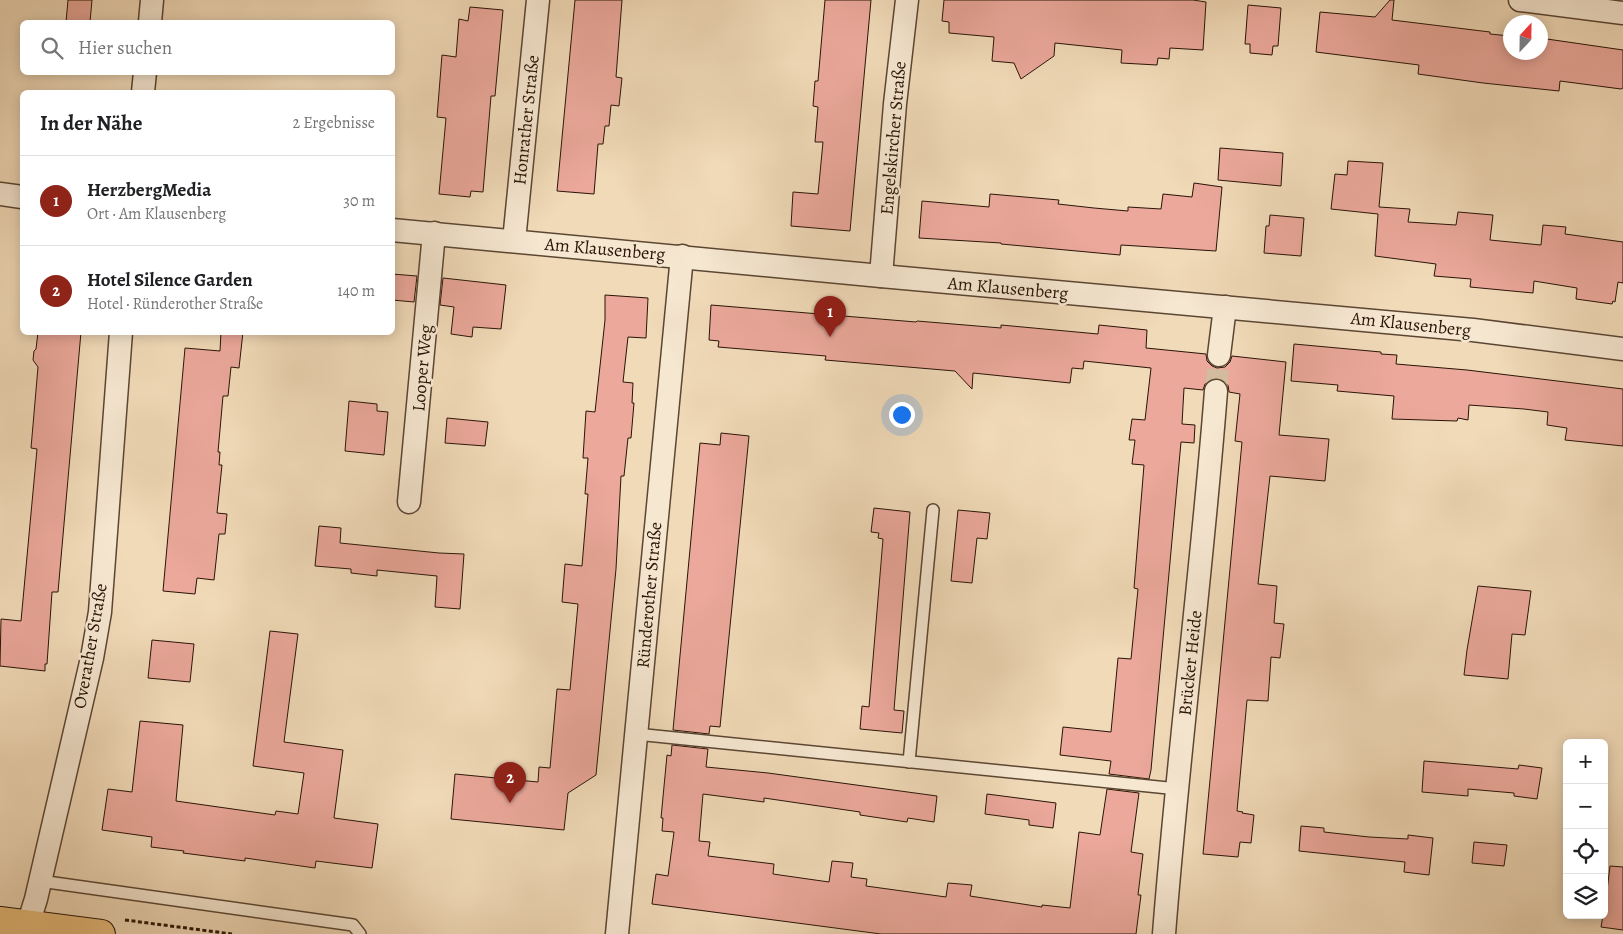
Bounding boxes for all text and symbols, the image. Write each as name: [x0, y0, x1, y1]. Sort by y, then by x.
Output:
north arrow: [1503, 15, 1548, 60]
search box: [20, 20, 395, 75]
icon: search: [38, 34, 66, 62]
text: Hier suchen: [78, 35, 172, 61]
street label: Honrather Straße: [507, 54, 545, 186]
street label: Engelskircher Straße: [874, 60, 912, 216]
text: In der Nähe: [40, 109, 142, 137]
text: 2 Ergebnisse: [293, 112, 375, 134]
text: HerzbergMedia: [87, 177, 211, 203]
text: 1: [53, 190, 59, 212]
text: 30 m: [343, 190, 375, 212]
text: Ort · Am Klausenberg: [87, 203, 226, 225]
street label: Am Klausenberg: [543, 232, 666, 266]
text: Hotel Silence Garden: [87, 267, 253, 293]
street label: Am Klausenberg: [946, 271, 1069, 305]
text: 2: [52, 280, 60, 302]
text: 140 m: [337, 280, 375, 302]
text: Hotel · Ründerother Straße: [87, 293, 263, 315]
pin: 1: [814, 296, 846, 337]
street label: Am Klausenberg: [1349, 306, 1472, 342]
street label: Looper Weg: [406, 323, 438, 413]
your location: [889, 402, 915, 428]
street label: Ründerother Straße: [631, 521, 667, 669]
street label: Overather Straße: [67, 581, 113, 711]
street label: Brücker Heide: [1173, 609, 1207, 717]
map controls: [1563, 739, 1608, 919]
button: +: [1563, 739, 1608, 784]
pin: 2: [494, 762, 526, 803]
button: −: [1563, 784, 1608, 829]
button: locate: [1563, 829, 1608, 874]
button: layers: [1563, 874, 1608, 919]

